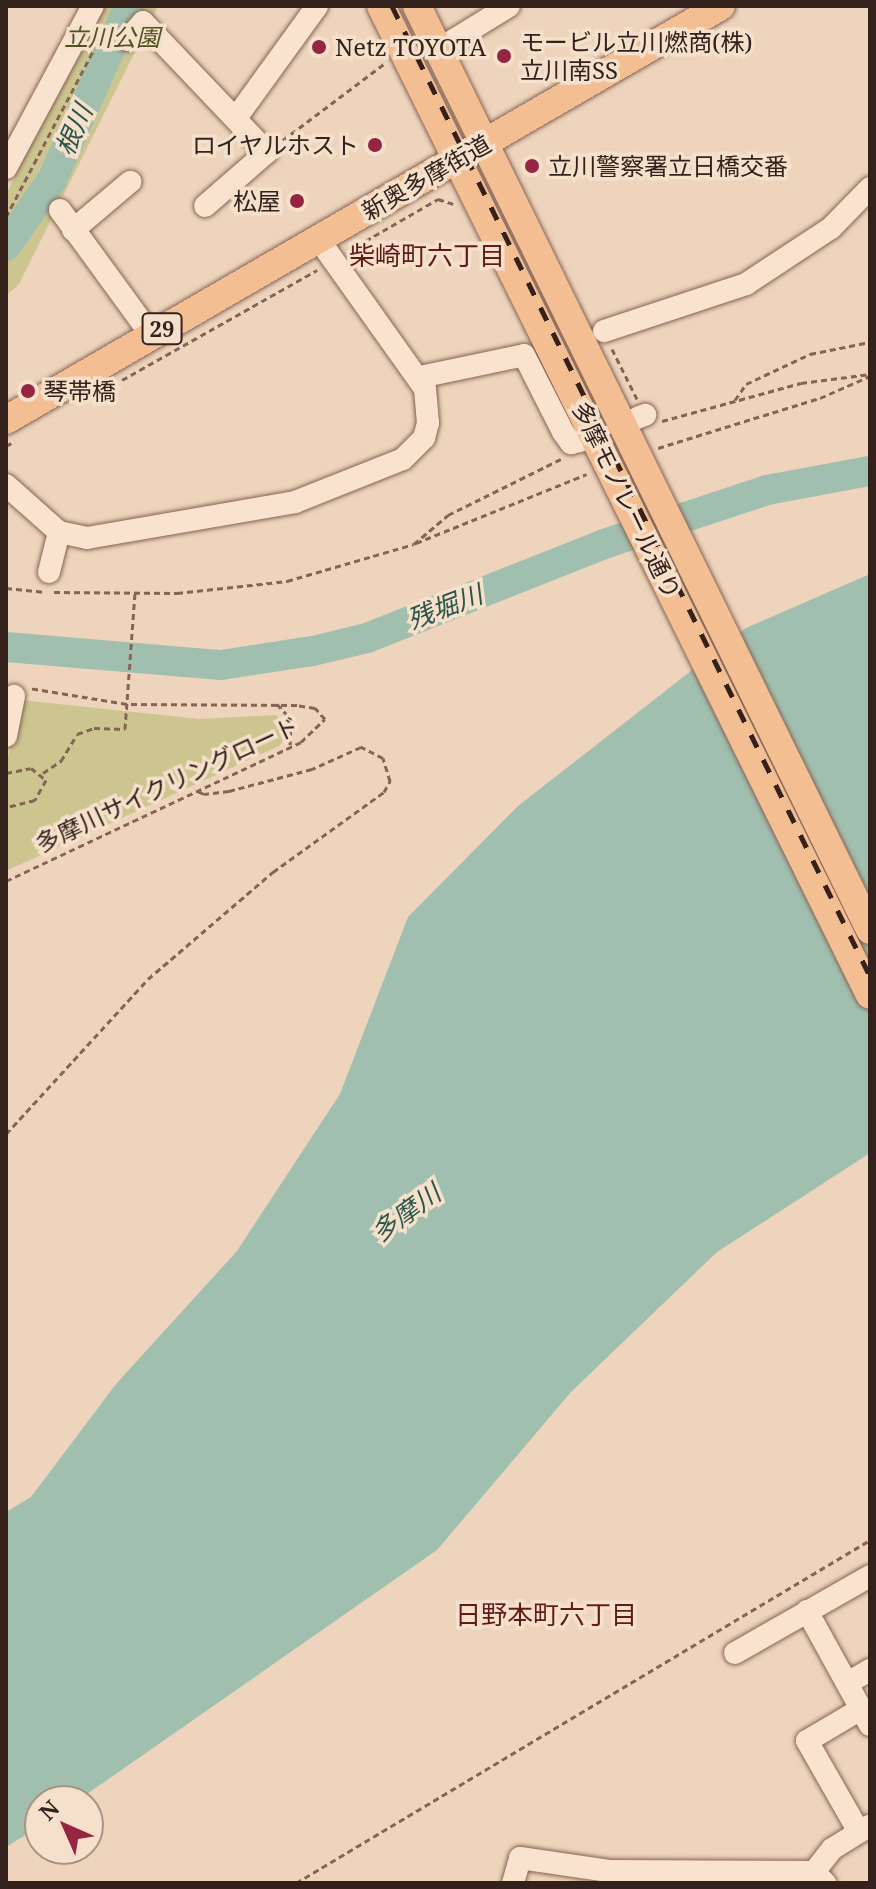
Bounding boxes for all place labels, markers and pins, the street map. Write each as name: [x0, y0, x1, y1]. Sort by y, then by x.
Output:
place label: モービル立川燃商(株) 立川南SS: [520, 28, 753, 84]
place label: Netz TOYOTA: [335, 33, 486, 61]
marker: Netz TOYOTA: [310, 38, 328, 56]
marker: モービル立川燃商(株) 立川南SS: [495, 47, 513, 65]
place label: ロイヤルホスト: [191, 131, 359, 159]
marker: ロイヤルホスト: [366, 136, 384, 154]
place label: 立川警察署立日橋交番: [548, 152, 788, 180]
marker: 立川警察署立日橋交番: [523, 157, 541, 175]
place label: 松屋: [233, 187, 281, 215]
marker: 松屋: [288, 192, 306, 210]
place label: 琴帯橋: [44, 377, 116, 405]
marker: 琴帯橋: [19, 382, 37, 400]

